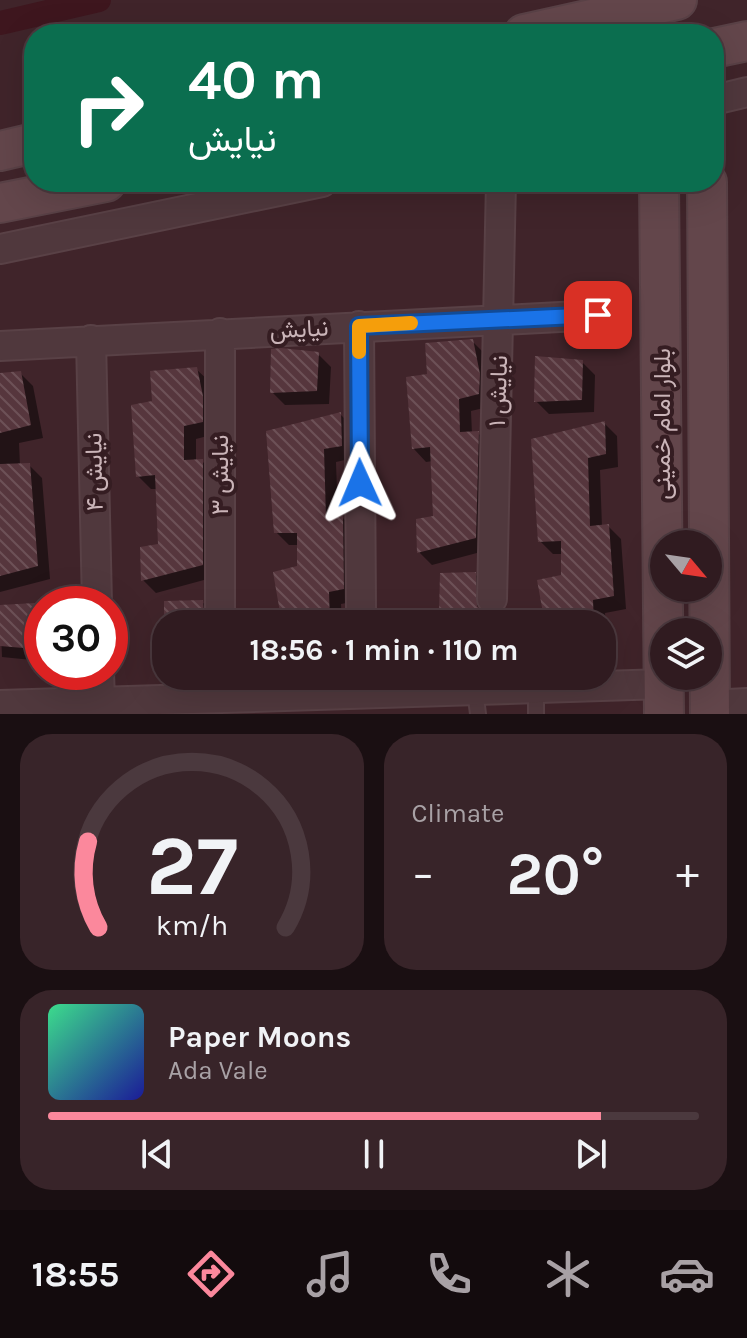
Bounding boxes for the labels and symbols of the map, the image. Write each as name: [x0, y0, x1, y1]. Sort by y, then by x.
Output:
pin: [564, 281, 632, 349]
street label: نیایش: [269, 313, 329, 345]
street label: بلوار امام خمینی: [648, 348, 678, 500]
street label: نیایش ۱: [483, 355, 513, 427]
street label: نیایش ۴: [79, 433, 109, 511]
street label: نیایش ۳: [206, 435, 234, 515]
position arrow: [318, 441, 402, 525]
north arrow: [650, 530, 722, 602]
speed limit sign: 30: [24, 586, 128, 690]

